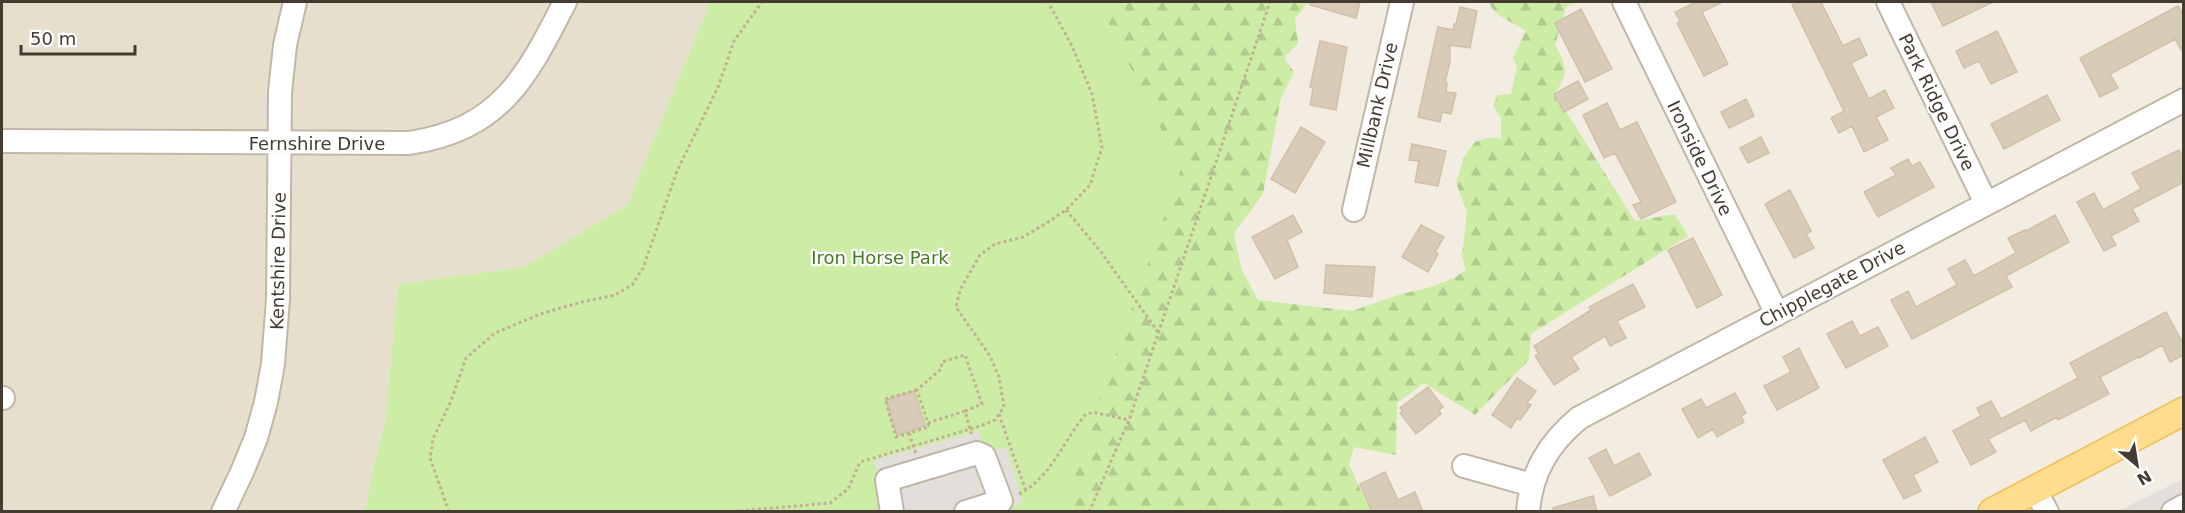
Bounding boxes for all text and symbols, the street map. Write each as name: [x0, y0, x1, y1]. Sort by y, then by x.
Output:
scale bar: [21, 18, 135, 56]
text: 50 m: [30, 28, 76, 49]
street label: Park Ridge Drive: [1895, 30, 1979, 174]
street label: Millbank Drive: [1352, 40, 1402, 170]
street label: Ironside Drive: [1663, 97, 1737, 219]
street label: Fernshire Drive: [249, 133, 385, 154]
street label: Kentshire Drive: [266, 192, 290, 330]
street label: Chipplegate Drive: [1755, 237, 1909, 331]
park label: Iron Horse Park: [811, 247, 949, 268]
north arrow: [2107, 435, 2167, 495]
text: N: [2134, 466, 2155, 489]

